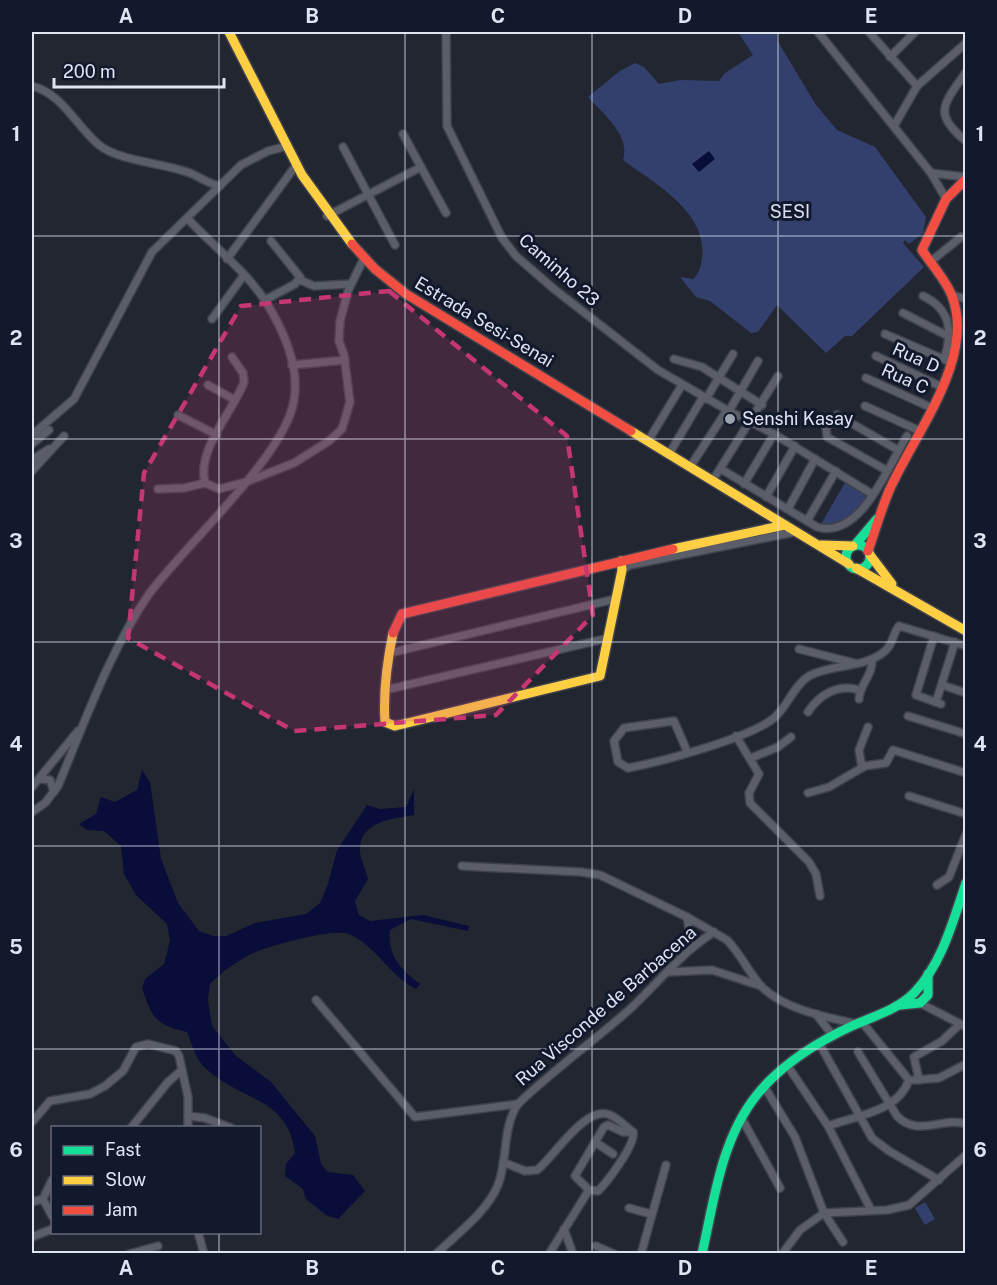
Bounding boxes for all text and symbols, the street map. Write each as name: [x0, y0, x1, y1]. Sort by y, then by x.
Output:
text: A: [119, 4, 133, 28]
text: B: [305, 4, 319, 28]
text: C: [491, 4, 505, 28]
text: D: [678, 4, 692, 28]
text: E: [865, 4, 877, 28]
scale bar: [54, 51, 224, 89]
text: 200 m: [63, 61, 116, 82]
text: 1: [12, 122, 20, 146]
text: 1: [976, 122, 984, 146]
park label: SESI: [770, 201, 810, 222]
street label: Caminho 23: [515, 229, 604, 310]
street label: Estrada Sesi-Senai: [411, 272, 557, 371]
text: 2: [10, 326, 22, 350]
text: 2: [974, 326, 986, 350]
street label: Rua D: [889, 338, 943, 377]
street label: Rua C: [878, 359, 932, 398]
place label: Senshi Kasay: [742, 408, 854, 429]
marker: Senshi Kasay: [723, 412, 737, 426]
text: 3: [9, 529, 23, 553]
text: 3: [973, 529, 987, 553]
text: 4: [9, 732, 23, 756]
text: 4: [973, 732, 987, 756]
street label: Rua Visconde de Barbacena: [511, 921, 700, 1090]
text: 5: [9, 935, 23, 959]
text: 5: [973, 935, 987, 959]
legend: [51, 1126, 261, 1234]
text: 6: [9, 1138, 23, 1162]
text: 6: [973, 1138, 987, 1162]
text: Fast: [105, 1139, 141, 1160]
text: Slow: [105, 1169, 146, 1190]
text: Jam: [105, 1199, 138, 1220]
text: A: [119, 1256, 133, 1280]
text: B: [305, 1256, 319, 1280]
text: C: [491, 1256, 505, 1280]
text: D: [678, 1256, 692, 1280]
text: E: [865, 1256, 877, 1280]

